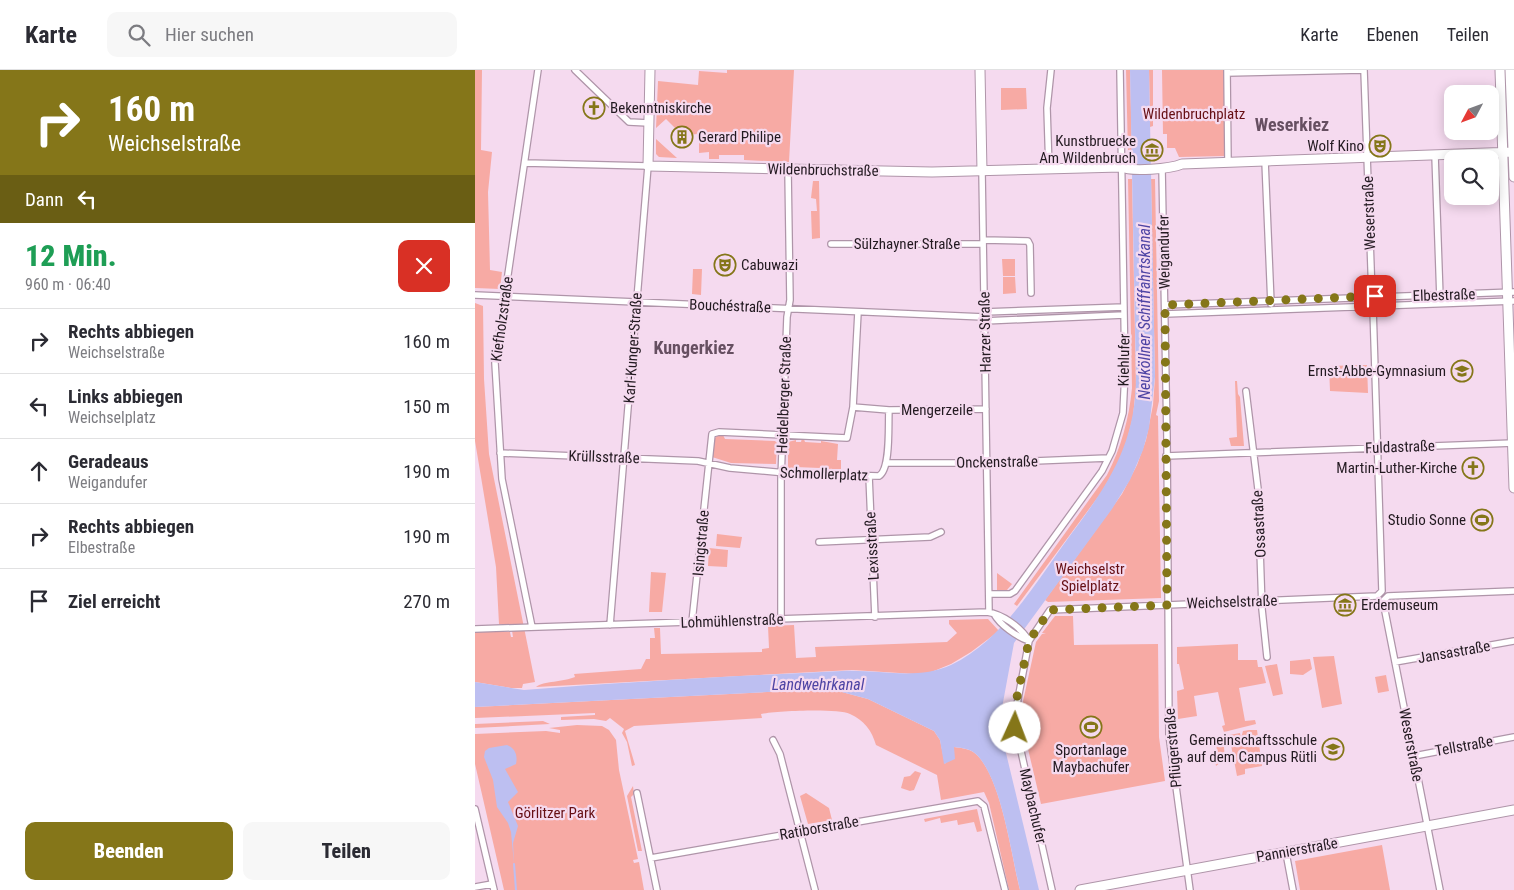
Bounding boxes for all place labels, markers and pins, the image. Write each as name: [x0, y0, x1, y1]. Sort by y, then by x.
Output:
church icon: Bekenntniskirche: [582, 96, 606, 120]
place label: Bekenntniskirche: [610, 99, 711, 117]
building icon: Gerard Philipe: [670, 125, 694, 149]
place label: Gerard Philipe: [698, 128, 781, 146]
place label: Kunstbruecke Am Wildenbruch: [1039, 132, 1136, 167]
theatre icon: Wolf Kino: [1368, 134, 1392, 158]
place label: Wolf Kino: [1307, 137, 1364, 155]
museum icon: Kunstbruecke Am Wildenbruch: [1140, 138, 1164, 162]
theatre icon: Cabuwazi: [713, 253, 737, 277]
place label: Cabuwazi: [741, 256, 798, 274]
pin: [1354, 275, 1396, 317]
school or university icon: Ernst-Abbe-Gymnasium: [1450, 359, 1474, 383]
place label: Ernst-Abbe-Gymnasium: [1308, 362, 1446, 380]
church icon: Martin-Luther-Kirche: [1461, 456, 1485, 480]
place label: Martin-Luther-Kirche: [1336, 459, 1457, 477]
sports icon: Studio Sonne: [1470, 508, 1494, 532]
place label: Studio Sonne: [1388, 511, 1466, 529]
museum icon: Erdemuseum: [1333, 593, 1357, 617]
place label: Erdemuseum: [1361, 596, 1438, 614]
sports icon: Sportanlage Maybachufer: [1079, 715, 1103, 739]
place label: Gemeinschaftsschule auf dem Campus Rütli: [1187, 731, 1317, 766]
school or university icon: Gemeinschaftsschule auf dem Campus Rütli: [1321, 737, 1345, 761]
place label: Sportanlage Maybachufer: [1053, 741, 1130, 776]

